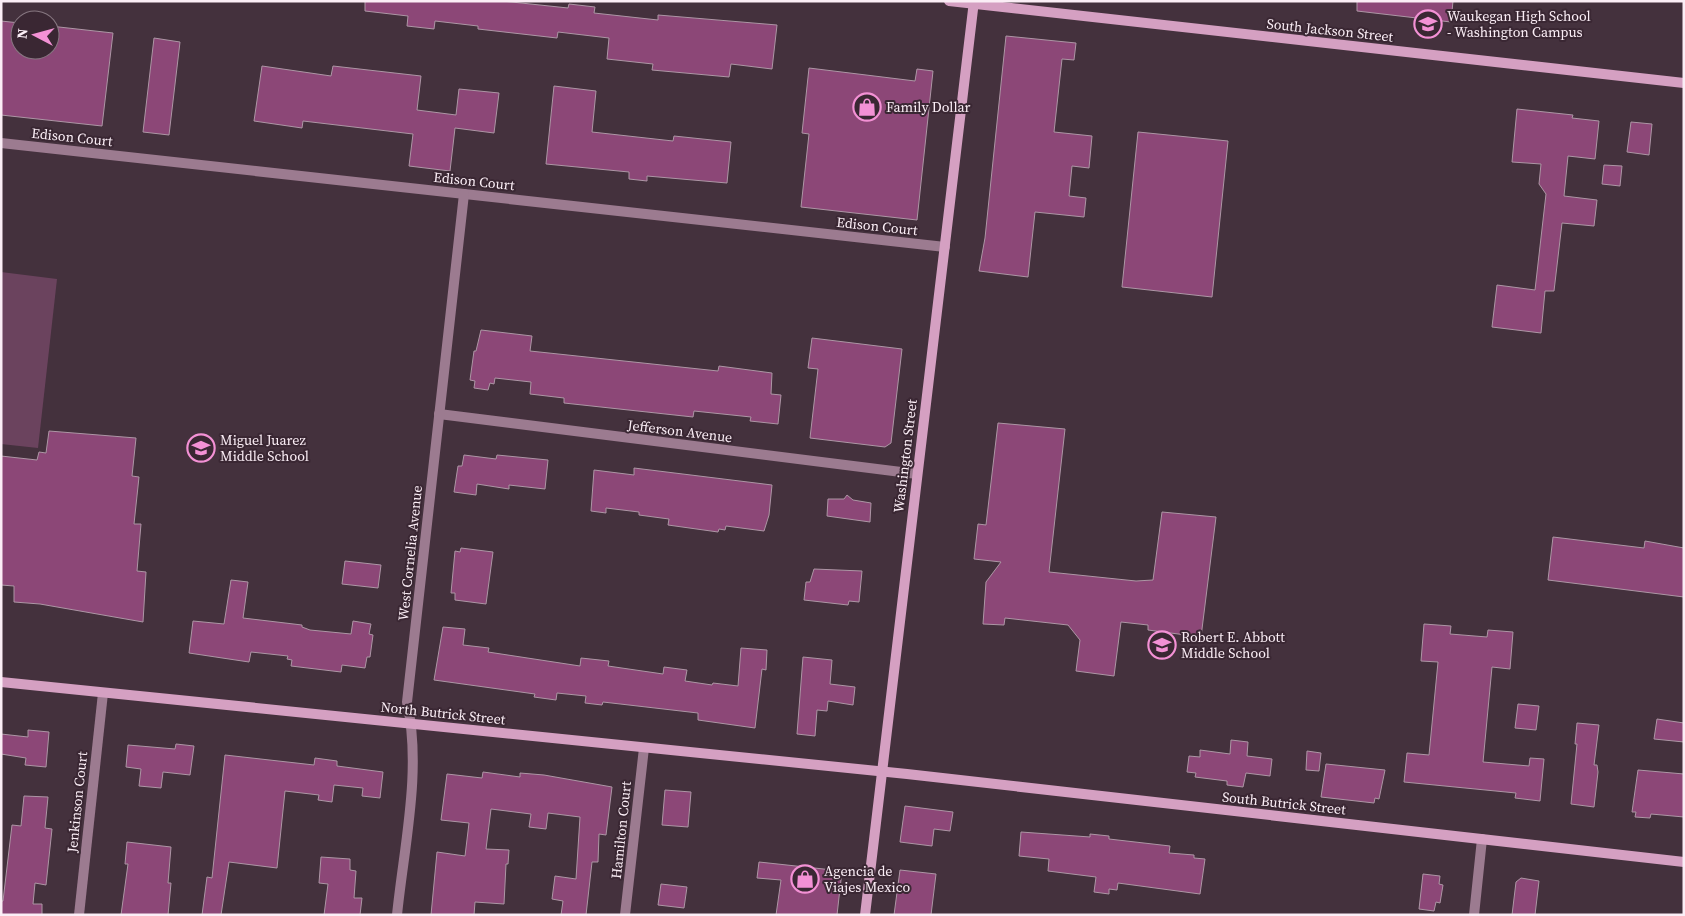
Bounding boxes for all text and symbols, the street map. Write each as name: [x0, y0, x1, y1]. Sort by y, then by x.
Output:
place label: Waukegan High School - Washington Campus: [1447, 6, 1591, 42]
school or university icon: Waukegan High School - Washington Campus: [1413, 9, 1443, 39]
north arrow: [10, 10, 60, 60]
street label: South Jackson Street: [1266, 13, 1395, 47]
text: N: [12, 28, 33, 40]
shop icon: Family Dollar: [852, 92, 882, 122]
place label: Family Dollar: [886, 97, 971, 117]
street label: Edison Court: [31, 123, 114, 151]
street label: Edison Court: [433, 167, 516, 195]
street label: Edison Court: [836, 212, 919, 240]
street label: Washington Street: [888, 398, 922, 514]
street label: Jefferson Avenue: [626, 415, 734, 447]
place label: Miguel Juarez Middle School: [220, 430, 309, 466]
school or university icon: Miguel Juarez Middle School: [186, 433, 216, 463]
street label: West Cornelia Avenue: [393, 484, 427, 622]
place label: Robert E. Abbott Middle School: [1181, 627, 1285, 663]
school or university icon: Robert E. Abbott Middle School: [1147, 630, 1177, 660]
street label: North Butrick Street: [380, 697, 507, 730]
street label: Jenkinson Court: [62, 750, 92, 855]
street label: Hamilton Court: [606, 780, 636, 880]
street label: South Butrick Street: [1221, 787, 1347, 819]
place label: Agencia de Viajes Mexico: [824, 861, 911, 897]
shop icon: Agencia de Viajes Mexico: [790, 864, 820, 894]

